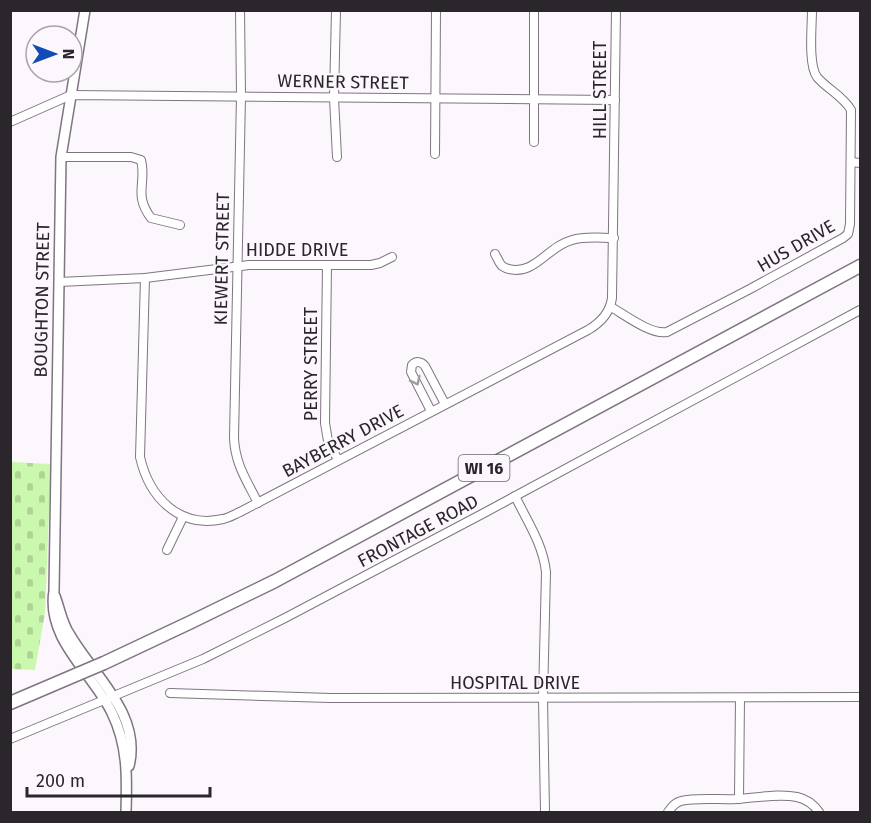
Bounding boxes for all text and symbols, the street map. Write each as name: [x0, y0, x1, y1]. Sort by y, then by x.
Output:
north arrow: [24, 24, 84, 84]
street label: HILL STREET: [589, 40, 611, 139]
text: N: [59, 49, 78, 59]
street label: WERNER STREET: [277, 70, 409, 94]
street label: KIEWERT STREET: [210, 192, 234, 326]
street label: HUS DRIVE: [753, 215, 839, 277]
street label: BOUGHTON STREET: [30, 221, 54, 378]
street label: HIDDE DRIVE: [246, 239, 348, 261]
street label: PERRY STREET: [300, 306, 322, 421]
one-way arrow: [409, 374, 420, 385]
street label: BAYBERRY DRIVE: [279, 400, 407, 482]
road number: WI 16: [458, 455, 510, 481]
street label: FRONTAGE ROAD: [354, 490, 482, 572]
street label: HOSPITAL DRIVE: [450, 672, 580, 694]
scale bar: [27, 760, 210, 798]
text: 200 m: [36, 770, 85, 792]

